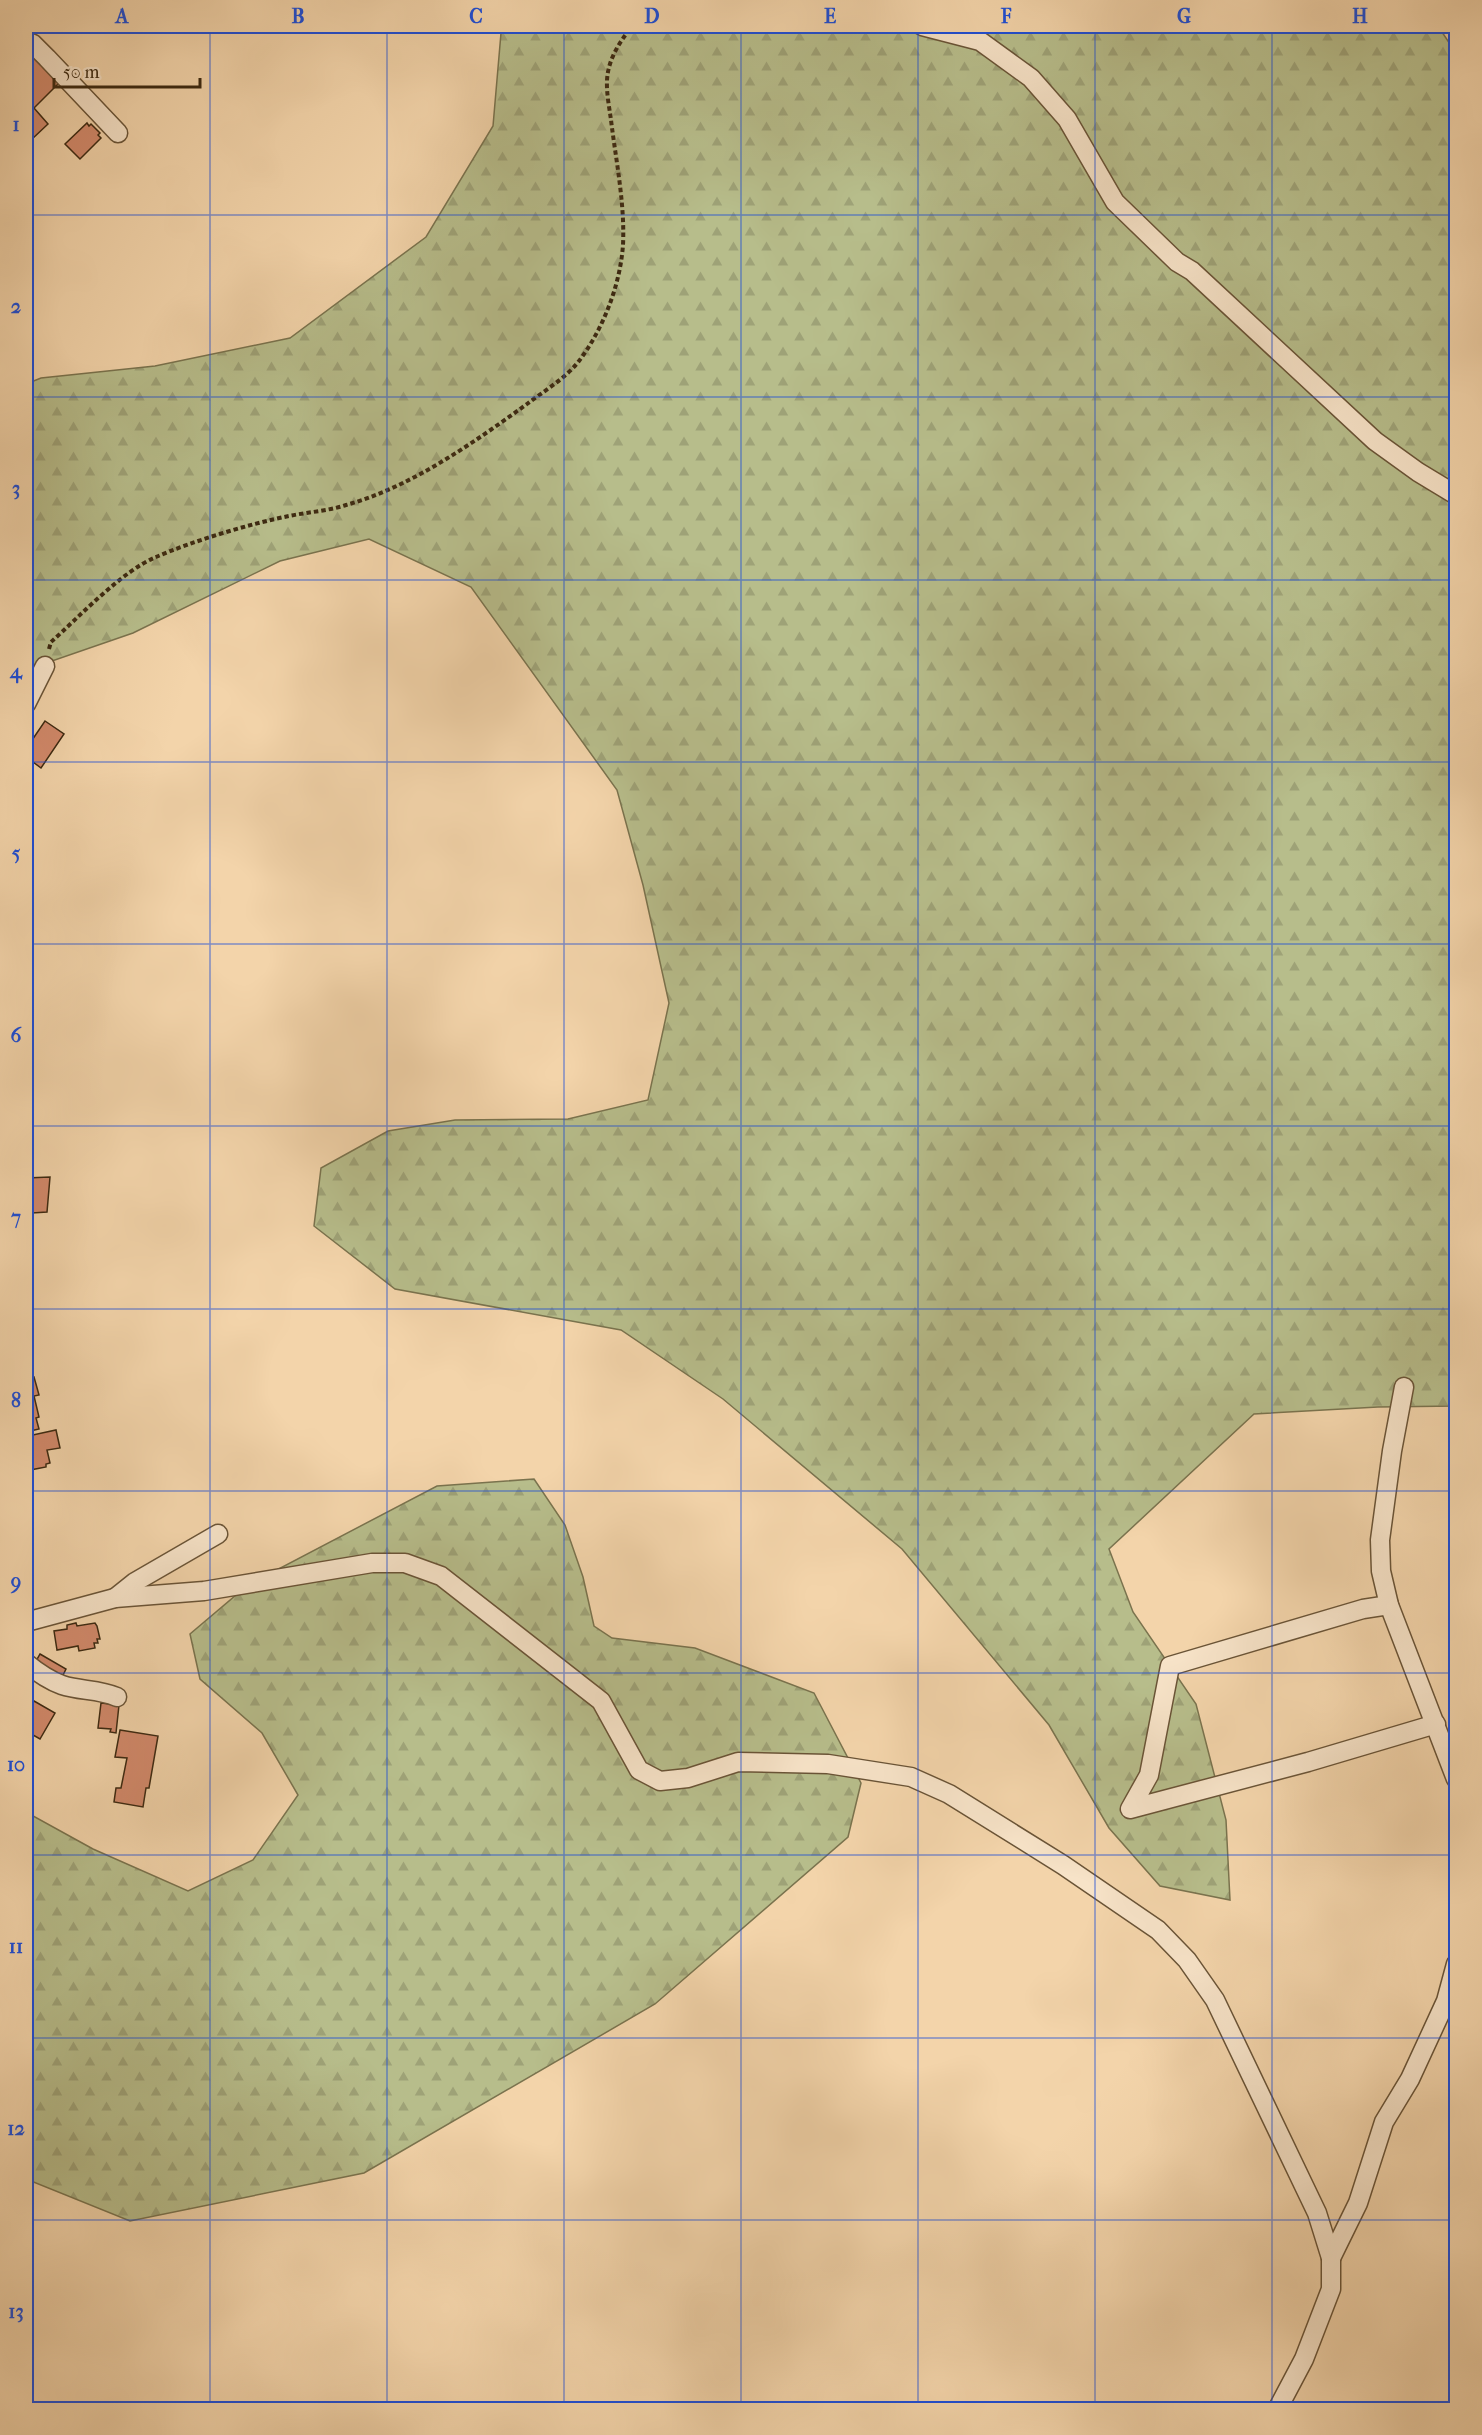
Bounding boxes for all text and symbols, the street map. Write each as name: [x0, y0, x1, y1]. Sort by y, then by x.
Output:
text: A: [114, 5, 130, 28]
text: B: [291, 5, 305, 28]
text: C: [469, 5, 483, 28]
text: D: [644, 5, 660, 28]
text: E: [824, 5, 836, 28]
text: F: [1000, 5, 1012, 28]
text: G: [1177, 5, 1191, 28]
text: H: [1352, 5, 1368, 28]
scale bar: [54, 51, 200, 89]
text: 50 m: [63, 62, 100, 83]
text: 1: [12, 113, 20, 136]
text: 2: [11, 295, 21, 318]
text: 3: [12, 477, 20, 500]
text: 4: [9, 660, 23, 684]
text: 5: [12, 842, 21, 865]
text: 6: [11, 1024, 23, 1047]
text: 7: [10, 1206, 21, 1229]
text: 8: [11, 1389, 21, 1412]
text: 9: [10, 1571, 21, 1594]
text: 10: [7, 1753, 25, 1776]
text: 11: [9, 1935, 23, 1958]
text: 12: [7, 2117, 25, 2140]
text: 13: [8, 2300, 24, 2323]

